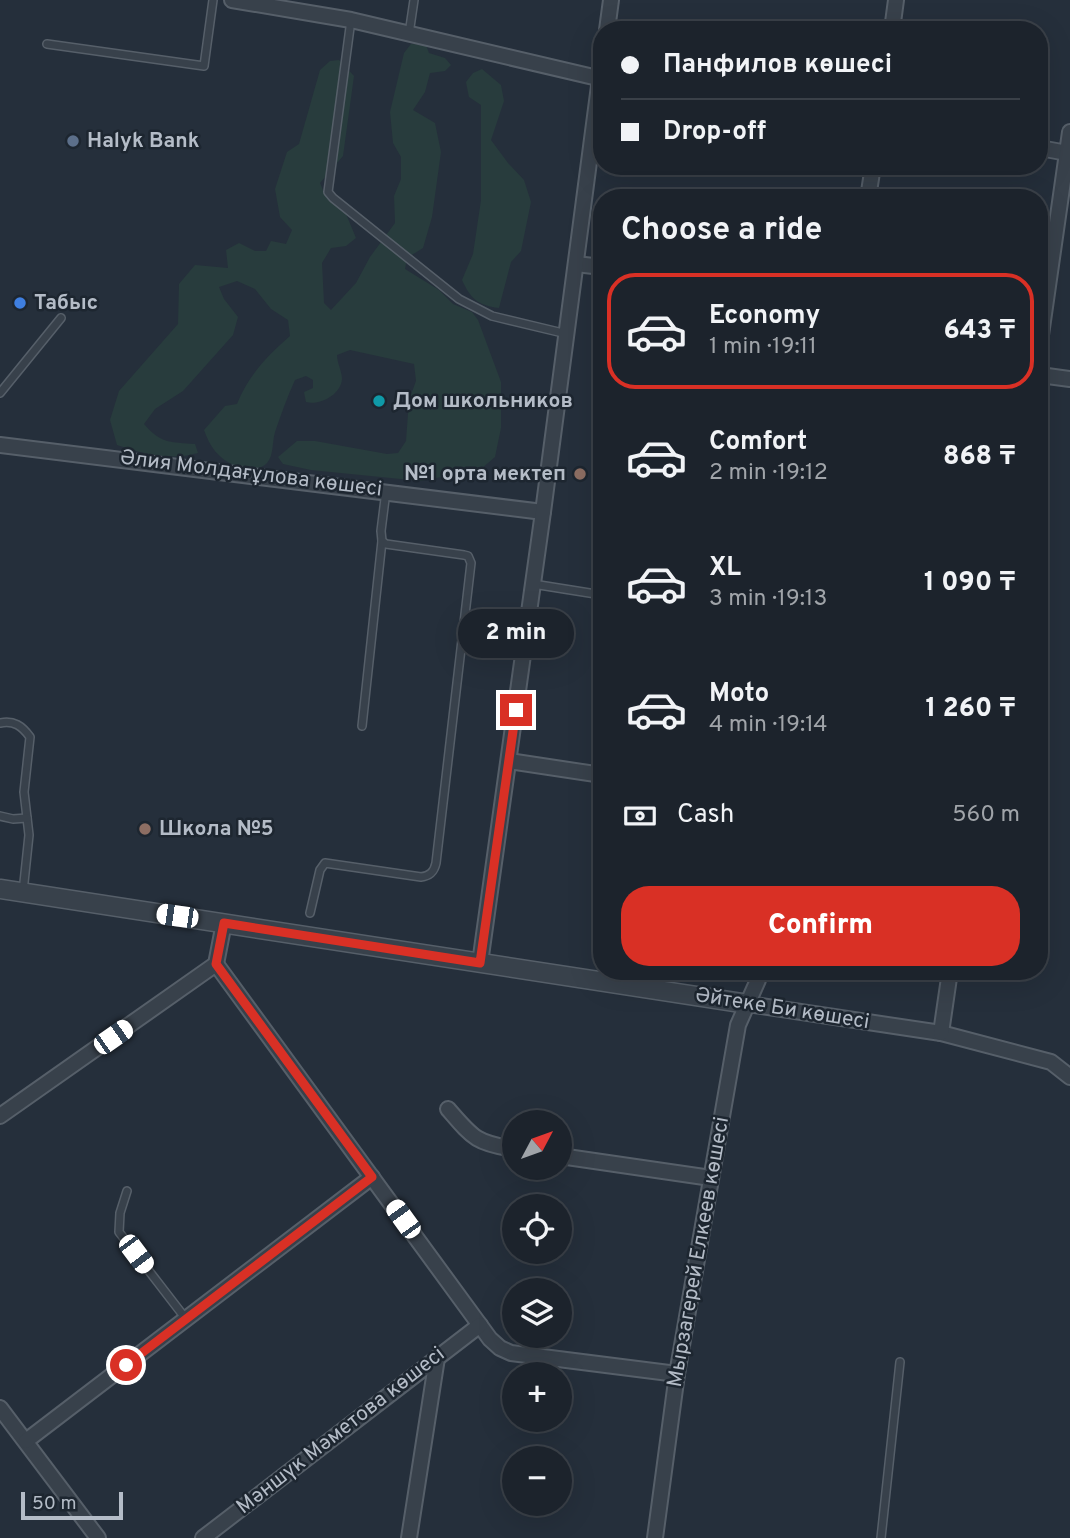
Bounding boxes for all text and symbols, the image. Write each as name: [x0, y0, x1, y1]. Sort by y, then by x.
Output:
text: Панфилов көшесі: [663, 49, 892, 82]
text: Drop-off: [663, 116, 766, 149]
place label: Halyk Bank: [87, 128, 200, 155]
marker: Halyk Bank: [65, 133, 81, 149]
text: Choose a ride: [621, 211, 822, 251]
place label: Табыс: [34, 290, 98, 317]
marker: Табыс: [12, 295, 28, 311]
icon: car: [625, 300, 688, 363]
text: Economy: [709, 300, 820, 333]
text: 643 ₸: [944, 315, 1016, 348]
text: 1 min · 19:11: [709, 333, 817, 362]
place label: Дом школьников: [393, 388, 573, 415]
marker: Дом школьников: [371, 393, 387, 409]
icon: car: [625, 426, 688, 489]
text: Comfort: [709, 426, 807, 459]
text: 868 ₸: [943, 441, 1016, 474]
street label: Әлия Молдағұлова көшесі: [118, 445, 384, 503]
text: 2 min · 19:12: [709, 459, 828, 488]
place label: №1 орта мектеп: [404, 461, 566, 488]
marker: №1 орта мектеп: [572, 466, 588, 482]
icon: car: [625, 552, 688, 615]
text: XL: [709, 552, 741, 585]
text: 1 090 ₸: [924, 567, 1016, 600]
text: 3 min · 19:13: [709, 585, 827, 614]
callout: 2 min: [458, 608, 574, 658]
text: 2 min: [486, 619, 546, 648]
icon: car: [625, 678, 688, 741]
text: Moto: [709, 678, 769, 711]
text: 1 260 ₸: [926, 693, 1016, 726]
route end: [500, 694, 532, 726]
text: 4 min · 19:14: [709, 711, 828, 740]
icon: cash: [621, 797, 659, 835]
text: Cash: [677, 799, 734, 832]
text: 560 m: [952, 801, 1020, 830]
place label: Школа №5: [159, 816, 274, 843]
marker: Школа №5: [137, 821, 153, 837]
button: Confirm: [621, 886, 1020, 966]
car: [155, 903, 200, 929]
street label: Әйтеке Би көшесі: [693, 982, 871, 1036]
car: [90, 1016, 137, 1058]
north arrow: [502, 1110, 572, 1180]
map controls: [502, 1110, 572, 1516]
street label: Мырзагерей Елкеев көшесі: [662, 1115, 736, 1389]
button: locate: [502, 1194, 572, 1264]
car: [383, 1196, 424, 1242]
car: [115, 1231, 158, 1277]
button: layers: [502, 1278, 572, 1348]
street label: Мәншүк Мәметова көшесі: [231, 1341, 451, 1521]
route start: [110, 1349, 142, 1381]
button: +: [502, 1362, 572, 1432]
button: −: [502, 1446, 572, 1516]
scale bar: [21, 1489, 122, 1521]
text: 50 m: [32, 1492, 77, 1516]

